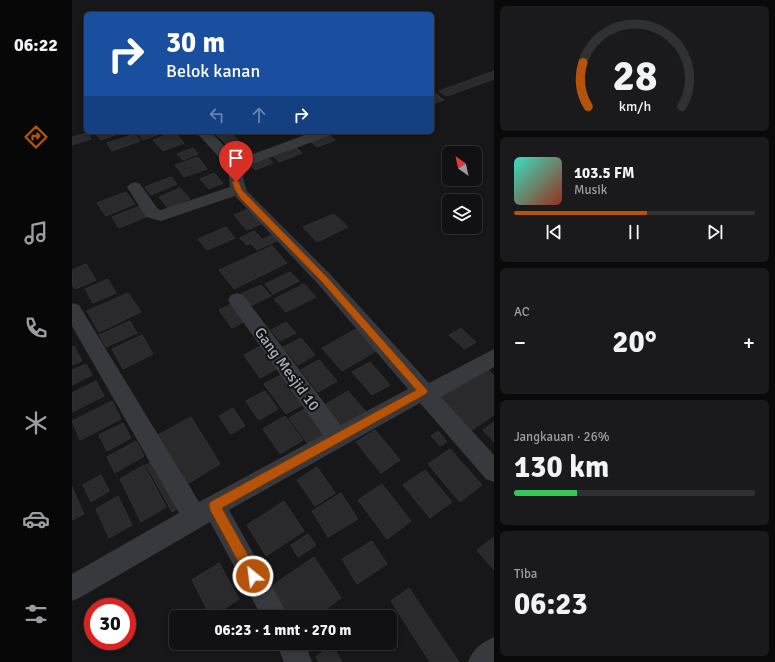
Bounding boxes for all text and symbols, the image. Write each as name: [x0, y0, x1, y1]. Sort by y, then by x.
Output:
text: 30 m: [166, 26, 225, 60]
icon: right: [100, 28, 152, 80]
text: 06:22: [14, 34, 58, 56]
text: 28: [612, 50, 657, 101]
text: Belok kanan: [166, 60, 260, 82]
text: km/h: [618, 97, 651, 114]
icon: left: [206, 104, 228, 126]
icon: ahead: [248, 104, 270, 126]
icon: right: [290, 104, 312, 126]
icon: directions: [22, 123, 50, 151]
pin: [219, 141, 253, 182]
north arrow: [442, 146, 482, 186]
map controls: [442, 146, 482, 234]
icon: arrive: [225, 147, 247, 169]
text: 103.5 FM: [574, 164, 635, 182]
text: Musik: [574, 182, 607, 198]
button: layers: [442, 194, 482, 234]
icon: music: [22, 219, 50, 247]
icon: previous: [543, 221, 565, 243]
icon: pause: [623, 221, 645, 243]
icon: next: [704, 221, 726, 243]
text: AC: [514, 304, 530, 320]
icon: phone: [22, 314, 50, 342]
street label: Gang Mesjid 10: [251, 324, 323, 414]
text: 20°: [612, 324, 657, 361]
text: −: [514, 329, 526, 356]
text: +: [743, 329, 755, 356]
icon: climate: [22, 409, 50, 437]
text: Jangkauan · 26%: [514, 429, 609, 445]
text: 130 km: [514, 449, 609, 486]
icon: car: [22, 505, 50, 533]
position arrow: [232, 555, 274, 597]
text: Tiba: [514, 566, 537, 582]
text: 06:23: [514, 586, 588, 623]
speed limit sign: 30: [84, 598, 136, 650]
icon: filters: [22, 600, 50, 628]
text: 06:23 · 1 mnt · 270 m: [215, 621, 351, 639]

